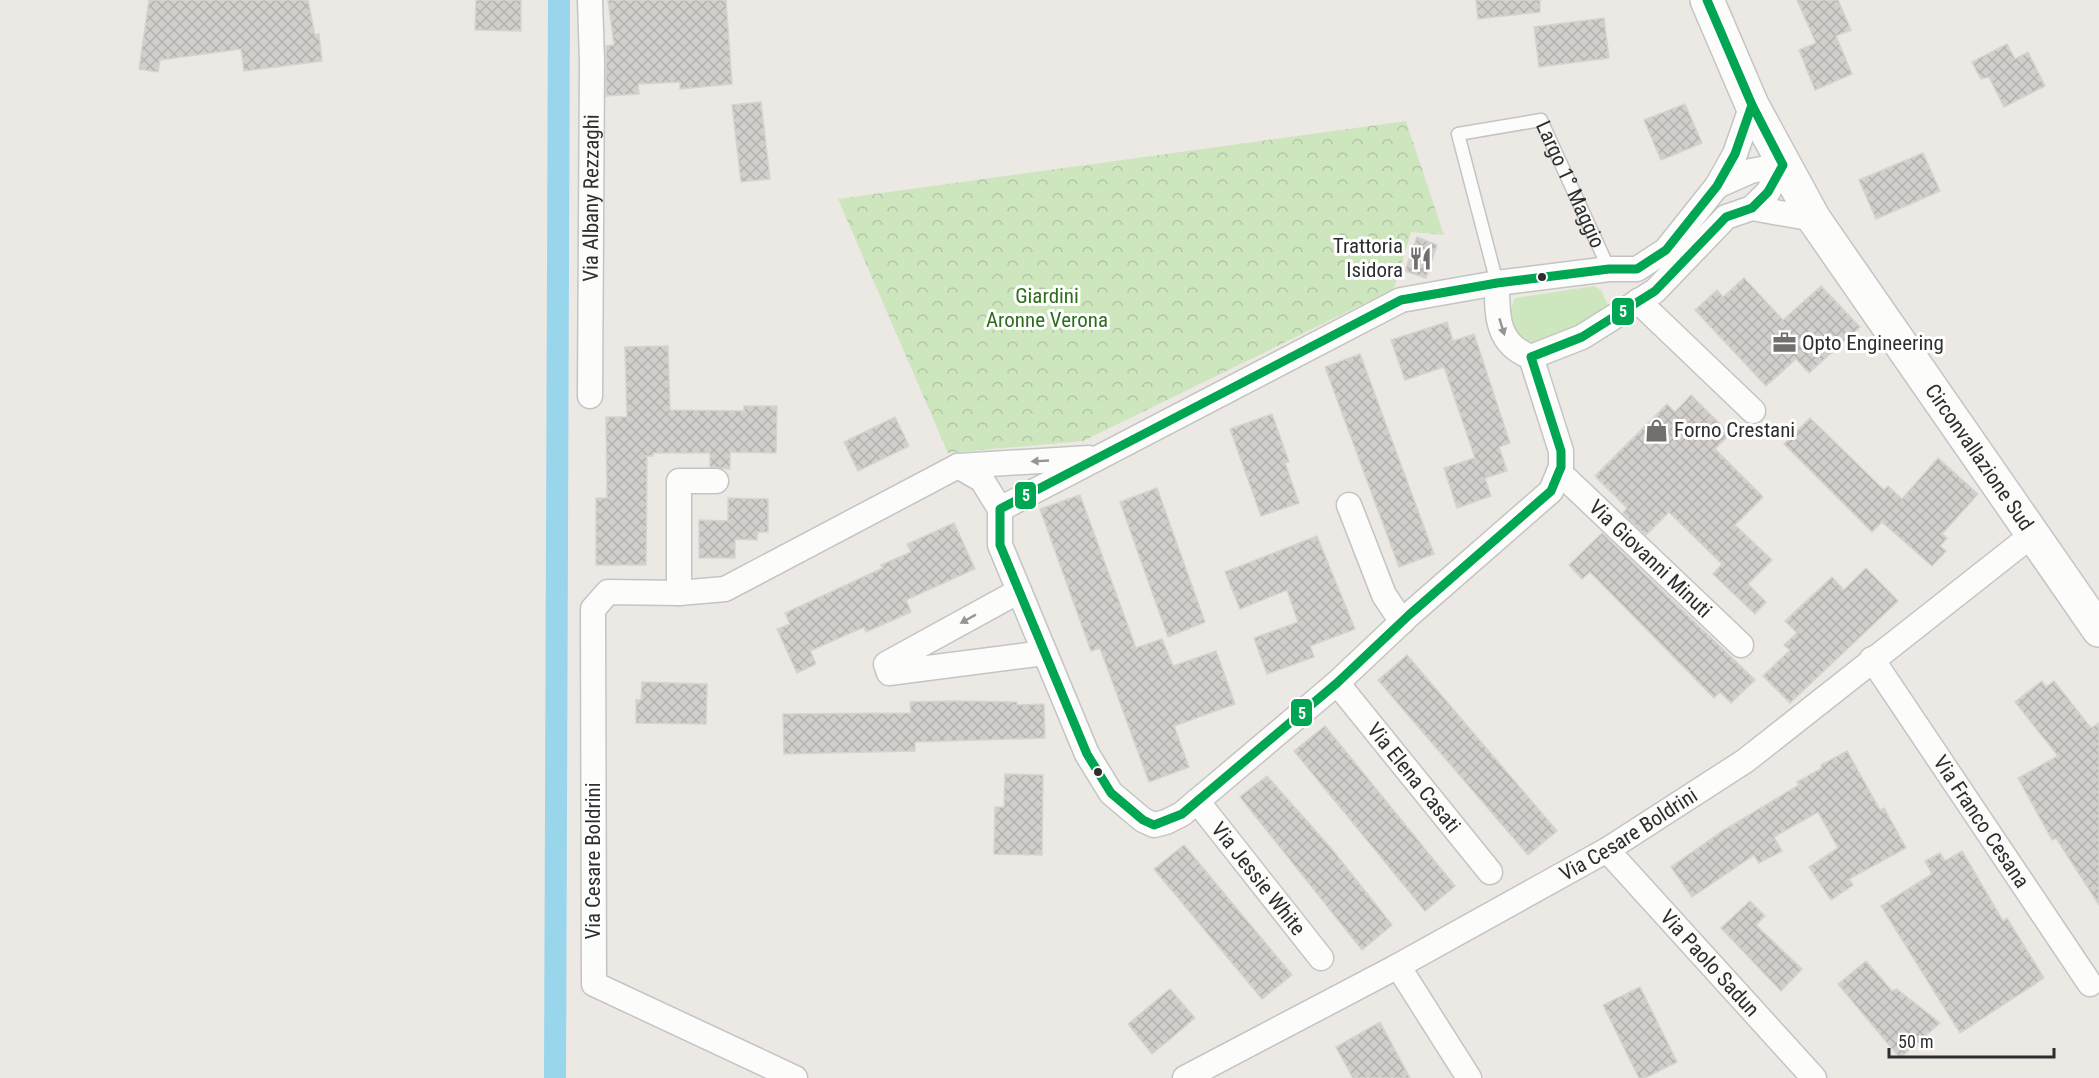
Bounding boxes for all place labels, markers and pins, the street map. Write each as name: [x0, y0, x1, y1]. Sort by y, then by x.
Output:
place label: Trattoria Isidora: [1333, 234, 1403, 282]
restaurant icon: Trattoria Isidora: [1408, 245, 1434, 271]
unlabelled marker: [1536, 271, 1548, 283]
office icon: Opto Engineering: [1771, 330, 1797, 356]
place label: Opto Engineering: [1802, 331, 1944, 355]
shop icon: Forno Crestani: [1643, 417, 1669, 443]
place label: Forno Crestani: [1674, 418, 1795, 442]
unlabelled marker: [1092, 766, 1104, 778]

